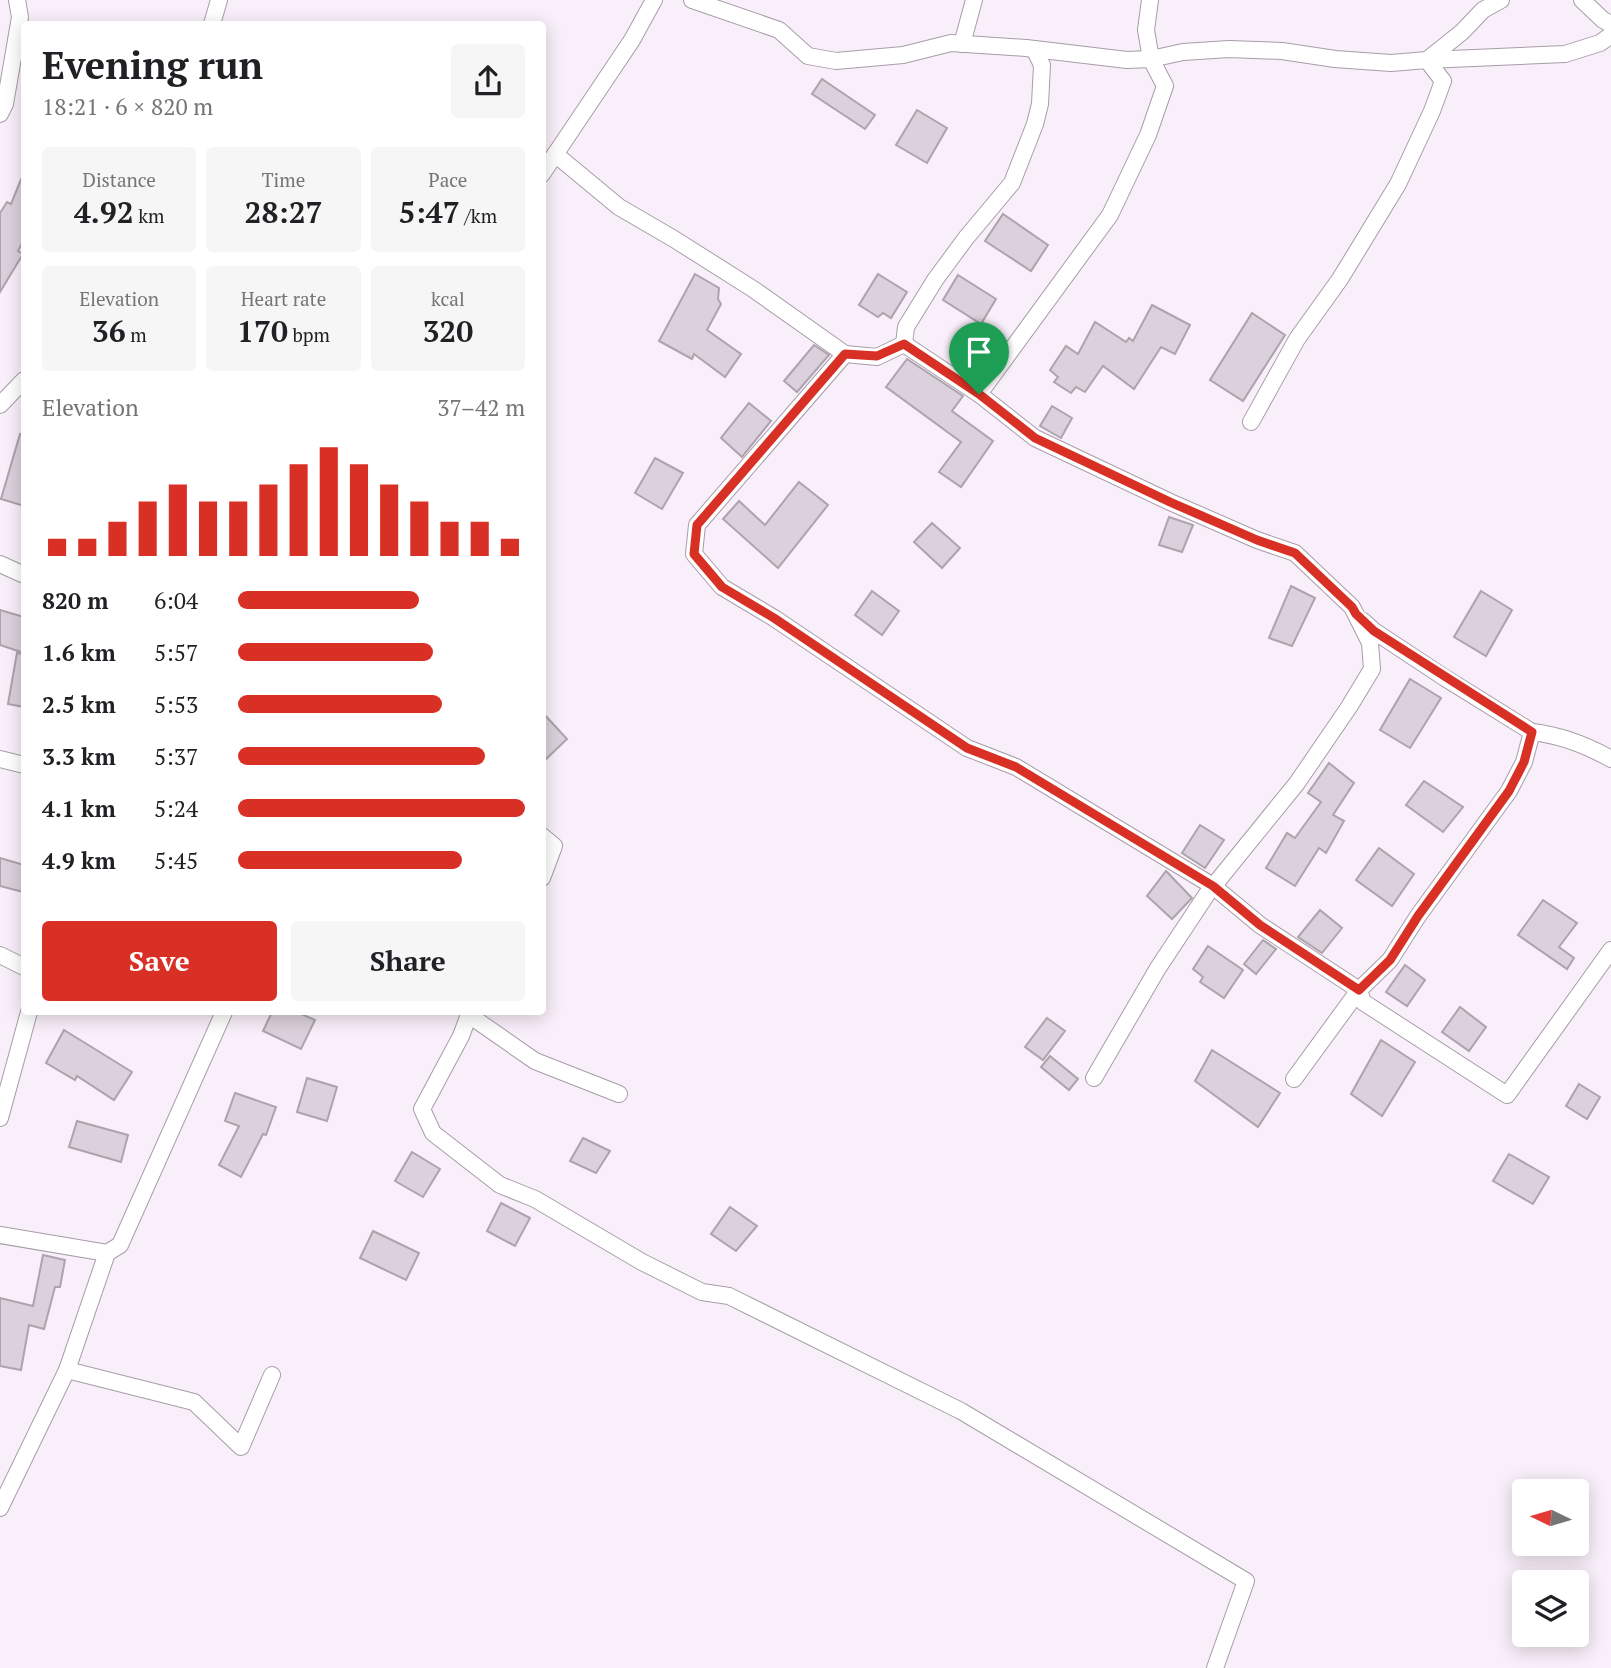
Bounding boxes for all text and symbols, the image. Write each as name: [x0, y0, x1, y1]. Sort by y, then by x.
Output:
text: Evening run: [42, 40, 263, 90]
button: share: [451, 44, 525, 118]
text: 18:21 · 6 × 820 m: [42, 91, 213, 122]
text: Distance: [82, 167, 156, 192]
text: Time: [262, 167, 305, 192]
text: Pace: [428, 167, 467, 192]
text: 4.92: [74, 192, 134, 232]
text: 28:27: [244, 192, 323, 232]
text: 5:47: [399, 192, 460, 232]
text: km: [134, 203, 164, 228]
text: /km: [460, 203, 497, 228]
text: Elevation: [79, 286, 159, 311]
text: Heart rate: [241, 286, 326, 311]
text: kcal: [431, 286, 465, 311]
text: 36: [92, 311, 126, 351]
text: 170: [237, 311, 288, 351]
text: 320: [422, 311, 473, 351]
text: m: [126, 322, 147, 347]
text: bpm: [288, 322, 330, 347]
pin: [949, 322, 1009, 394]
icon: arrive: [960, 333, 998, 371]
text: Elevation: [42, 392, 139, 423]
text: 37–42 m: [437, 392, 525, 423]
text: 820 m: [42, 585, 108, 616]
text: 6:04: [154, 585, 198, 616]
text: 1.6 km: [42, 637, 116, 668]
text: 5:57: [154, 637, 198, 668]
text: 2.5 km: [42, 689, 116, 720]
text: 5:53: [154, 689, 198, 720]
text: 3.3 km: [42, 741, 116, 772]
text: 5:37: [154, 741, 198, 772]
text: 4.1 km: [42, 793, 116, 824]
text: 5:24: [154, 793, 198, 824]
text: 4.9 km: [42, 845, 116, 876]
text: 5:45: [154, 845, 198, 876]
button: Save: [42, 921, 277, 1001]
button: Share: [291, 921, 525, 1001]
north arrow: [1512, 1479, 1589, 1556]
map controls: [1512, 1479, 1589, 1647]
button: layers: [1512, 1570, 1589, 1647]

